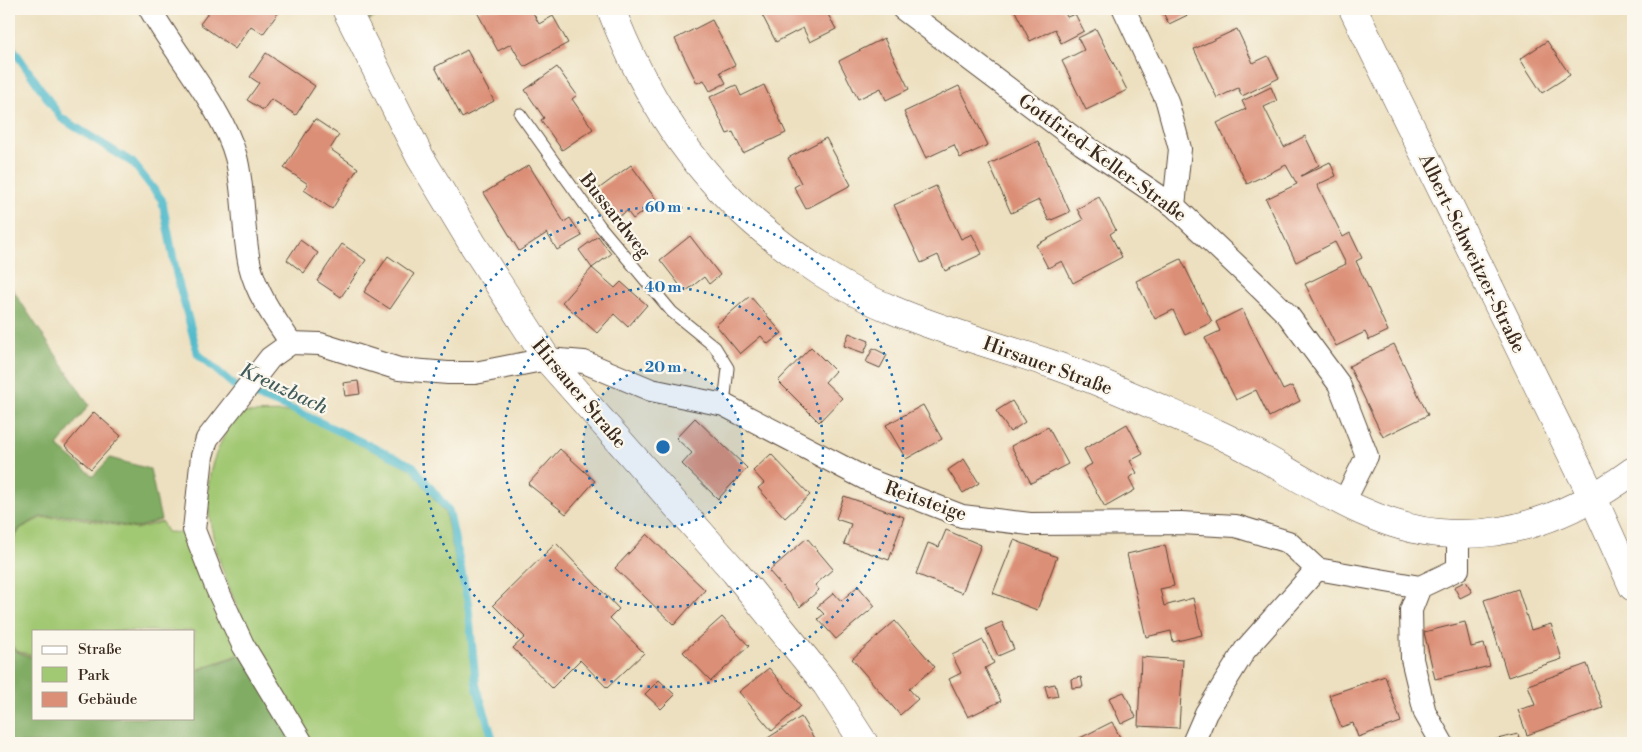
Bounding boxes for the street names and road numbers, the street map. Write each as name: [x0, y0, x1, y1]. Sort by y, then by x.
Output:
street label: Gottfried-Keller-Straße: [1013, 89, 1191, 227]
street label: Albert-Schweitzer-Straße: [1413, 149, 1531, 357]
street label: Bussardweg: [574, 167, 656, 263]
street label: Hirsauer Straße: [980, 331, 1116, 400]
street label: Hirsauer Straße: [526, 334, 632, 453]
street label: Reitsteige: [881, 476, 970, 526]

